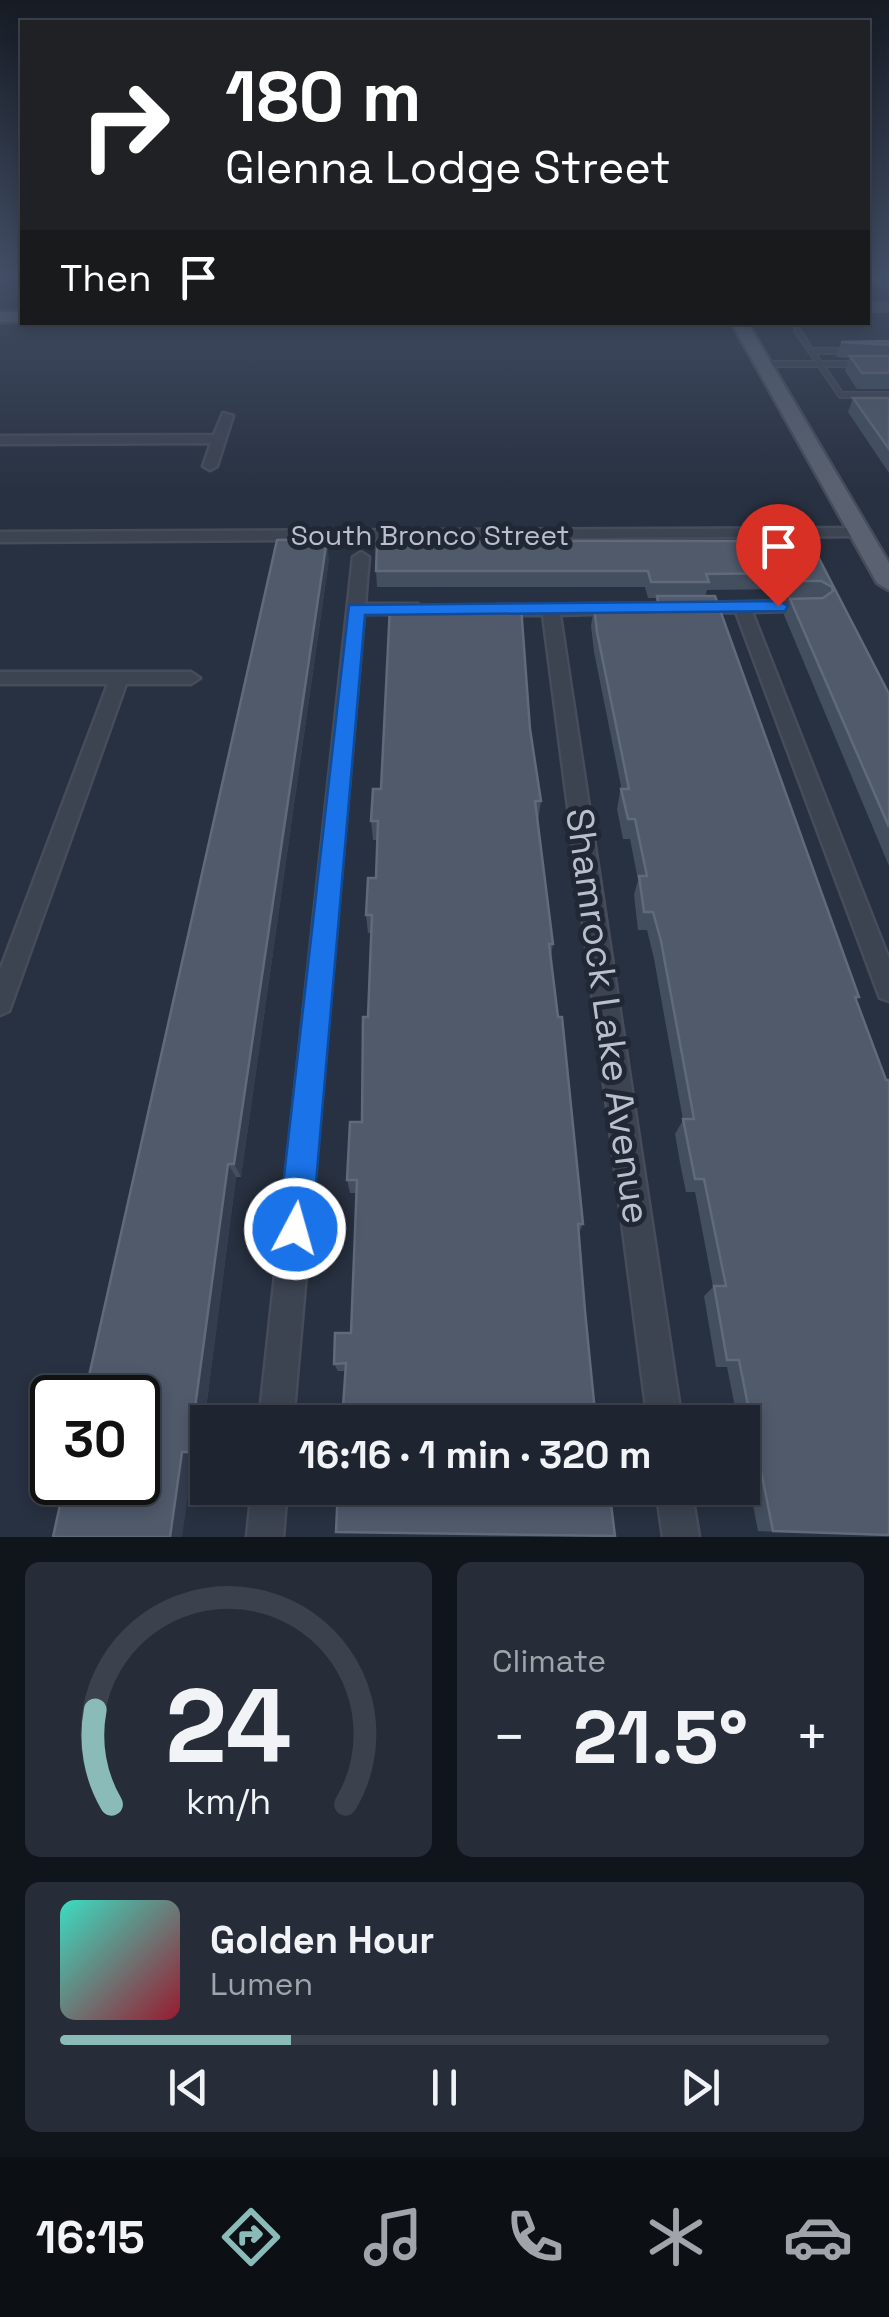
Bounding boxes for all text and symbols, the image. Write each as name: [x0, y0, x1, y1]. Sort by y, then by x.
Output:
text: 180 m: [225, 52, 422, 141]
icon: right: [60, 60, 190, 190]
text: Glenna Lodge Street: [225, 139, 671, 196]
icon: arrive: [171, 250, 226, 305]
text: Then: [60, 254, 151, 302]
pin: [736, 504, 821, 607]
street label: South Bronco Street: [291, 517, 569, 553]
icon: arrive: [751, 519, 806, 574]
street label: Shamrock Lake Avenue: [555, 805, 661, 1227]
position arrow: [243, 1177, 347, 1281]
speed limit sign: 30: [30, 1375, 160, 1505]
text: 16:16 · 1 min · 320 m: [298, 1431, 652, 1479]
text: Climate: [492, 1641, 606, 1681]
text: 24: [165, 1660, 292, 1792]
text: 21.5°: [573, 1689, 748, 1785]
text: −: [492, 1702, 526, 1772]
text: +: [795, 1702, 829, 1772]
text: km/h: [186, 1779, 271, 1824]
text: Golden Hour: [210, 1916, 434, 1964]
text: Lumen: [210, 1964, 313, 2004]
icon: previous: [161, 2060, 216, 2115]
icon: pause: [417, 2060, 472, 2115]
icon: next: [673, 2060, 728, 2115]
icon: directions: [216, 2202, 286, 2272]
icon: music: [358, 2202, 428, 2272]
icon: phone: [500, 2202, 570, 2272]
icon: climate: [641, 2202, 711, 2272]
icon: car: [783, 2202, 853, 2272]
text: 16:15: [36, 2209, 145, 2266]

